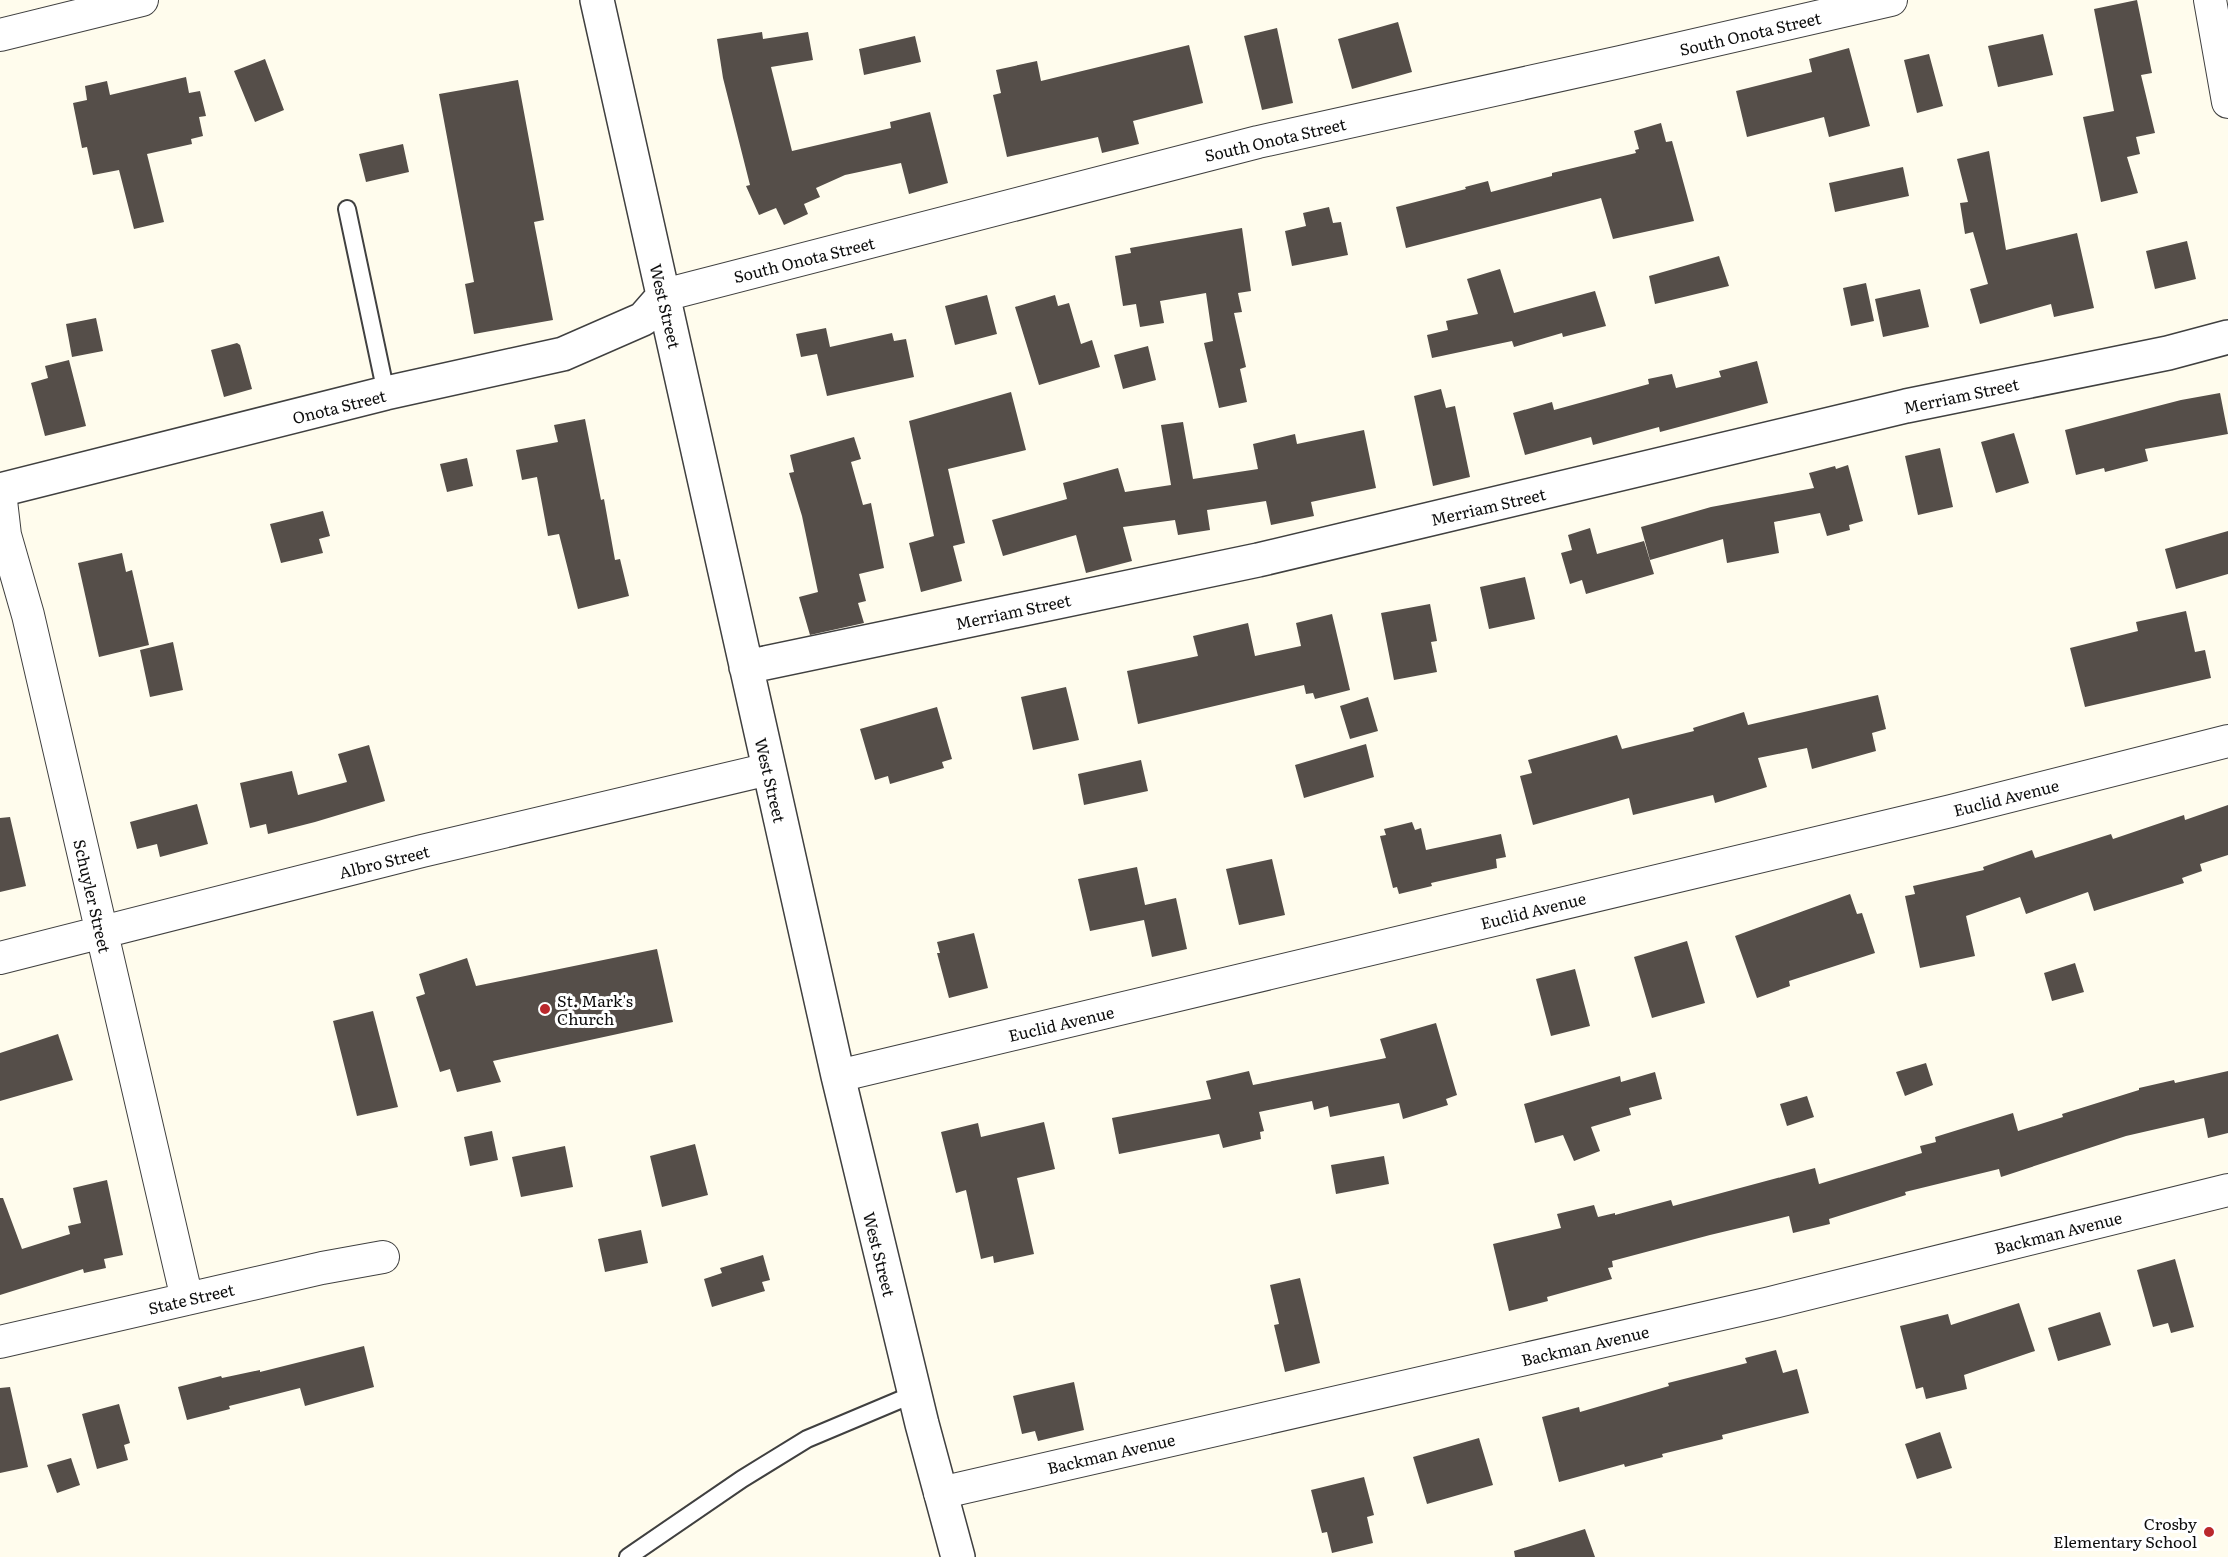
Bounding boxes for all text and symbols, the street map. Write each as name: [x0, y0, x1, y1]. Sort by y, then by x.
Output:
street label: South Onota Street: [1677, 5, 1824, 61]
street label: South Onota Street: [1202, 111, 1349, 167]
street label: South Onota Street: [731, 230, 878, 288]
street label: West Street: [645, 261, 688, 351]
street label: Merriam Street: [1901, 371, 2021, 419]
street label: Onota Street: [290, 383, 389, 429]
street label: Merriam Street: [1428, 481, 1548, 531]
street label: Merriam Street: [953, 587, 1073, 635]
street label: West Street: [750, 735, 793, 825]
street label: Euclid Avenue: [1951, 772, 2061, 822]
street label: Schuyler Street: [68, 837, 118, 956]
street label: Albro Street: [336, 838, 432, 884]
street label: Euclid Avenue: [1478, 885, 1588, 935]
place label: St. Mark's Church: [557, 988, 633, 1030]
street label: Euclid Avenue: [1006, 999, 1116, 1047]
marker: St. Mark's Church: [538, 1002, 552, 1016]
street label: Backman Avenue: [1992, 1205, 2124, 1259]
street label: West Street: [858, 1209, 902, 1299]
street label: State Street: [146, 1276, 237, 1320]
street label: Backman Avenue: [1519, 1319, 1651, 1371]
street label: Backman Avenue: [1045, 1427, 1177, 1479]
place label: Crosby Elementary School: [2053, 1511, 2198, 1553]
marker: Crosby Elementary School: [2202, 1525, 2216, 1539]

